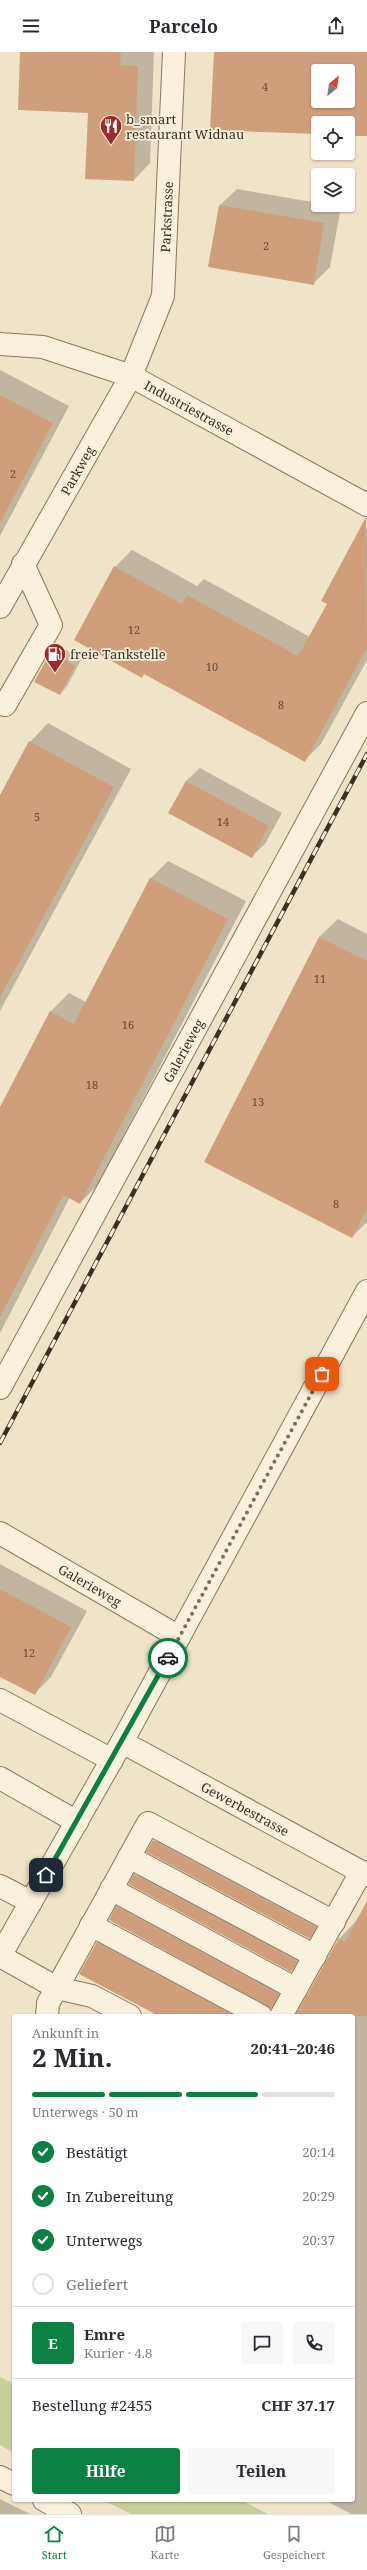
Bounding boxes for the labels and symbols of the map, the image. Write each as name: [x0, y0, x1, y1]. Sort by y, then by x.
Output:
north arrow: [311, 64, 355, 108]
house number: 4: [262, 79, 268, 94]
place label: b_smart restaurant Widnau: [126, 110, 244, 143]
restaurant icon: b_smart restaurant Widnau: [98, 113, 124, 146]
street label: Parkstrasse: [156, 181, 177, 253]
house number: 2: [263, 238, 269, 253]
street label: Industriestrasse: [141, 376, 237, 440]
street label: Parkweg: [56, 442, 99, 498]
house number: 2: [10, 466, 16, 481]
house number: 12: [128, 622, 140, 637]
fuel station icon: freie Tankstelle: [42, 641, 68, 674]
place label: freie Tankstelle: [70, 645, 166, 663]
house number: 10: [206, 659, 218, 674]
house number: 8: [278, 697, 284, 712]
house number: 5: [34, 809, 40, 824]
house number: 14: [217, 814, 229, 829]
house number: 11: [314, 971, 326, 986]
street label: Galerieweg: [159, 1016, 208, 1086]
house number: 16: [122, 1017, 134, 1032]
house number: 18: [86, 1077, 98, 1092]
house number: 13: [252, 1094, 264, 1109]
house number: 8: [333, 1196, 339, 1211]
pin: [305, 1357, 339, 1391]
street label: Galerieweg: [55, 1560, 125, 1611]
courier: [148, 1638, 188, 1678]
house number: 12: [23, 1645, 35, 1660]
street label: Gewerbestrasse: [198, 1778, 292, 1840]
pin: [29, 1858, 63, 1892]

